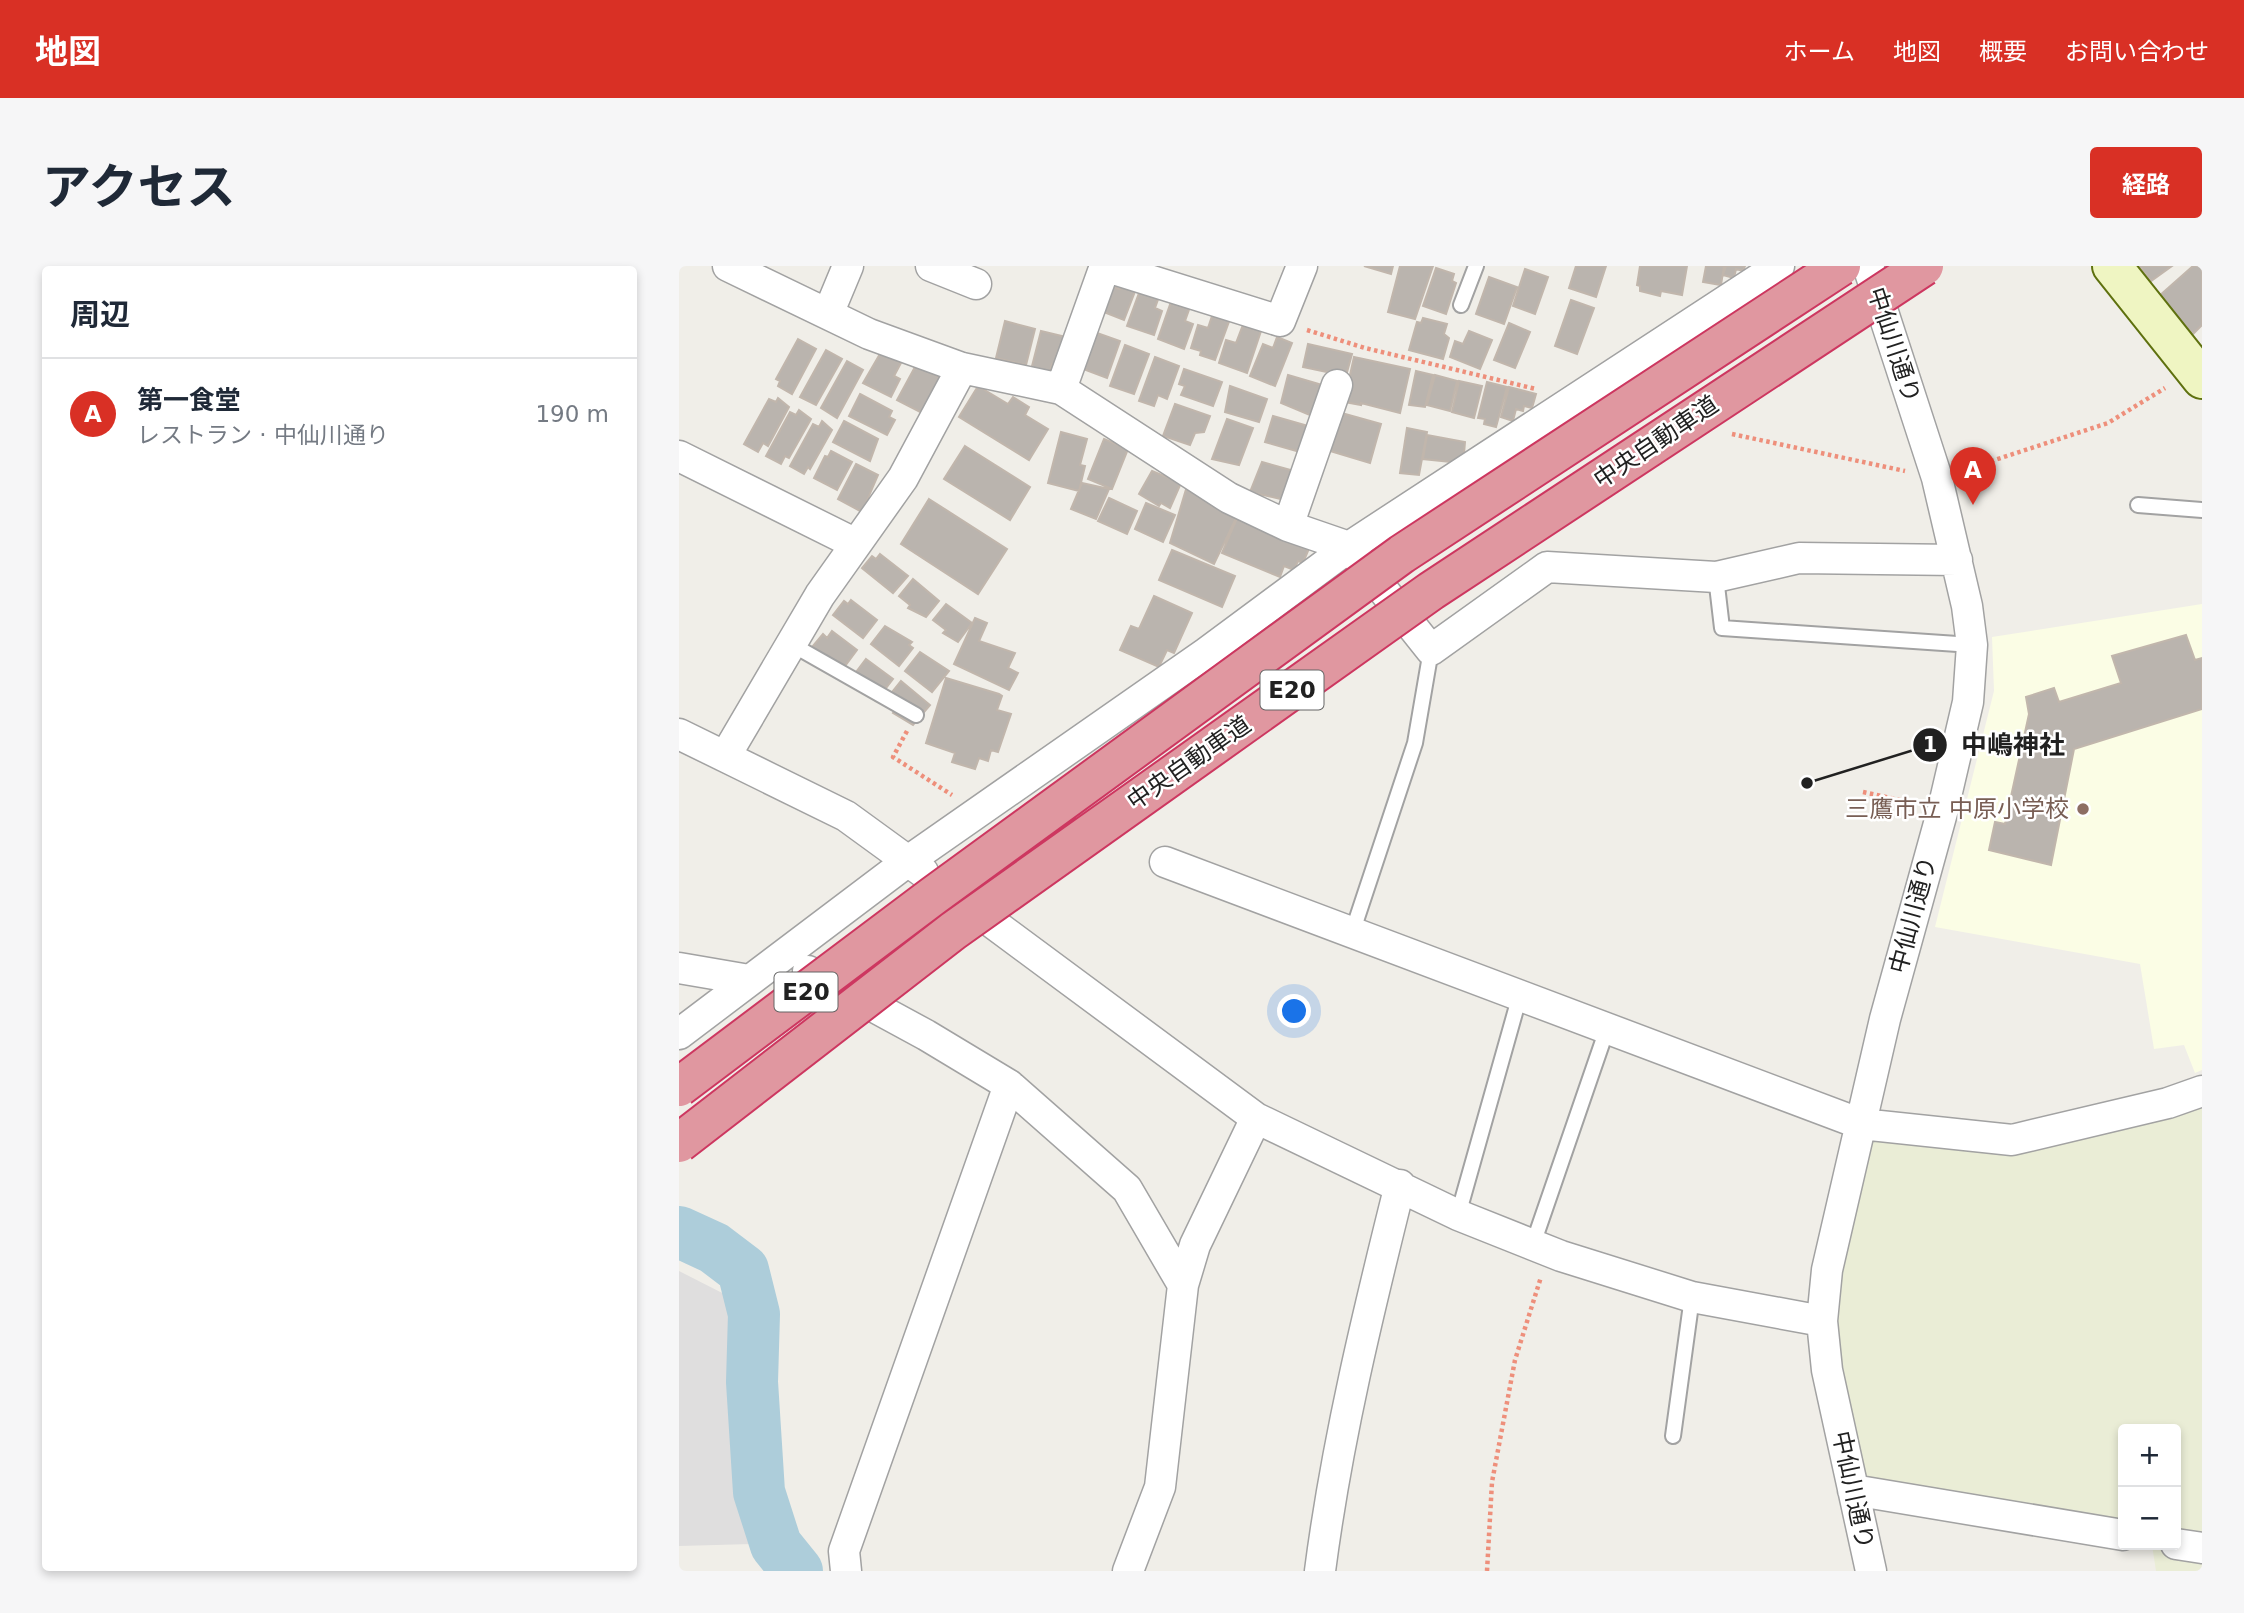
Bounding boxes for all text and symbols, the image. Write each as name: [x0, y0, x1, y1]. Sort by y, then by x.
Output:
text: 地図: [35, 32, 101, 71]
text: ホーム: [1784, 38, 1855, 66]
text: 地図: [1893, 38, 1941, 66]
text: 概要: [1979, 38, 2027, 66]
text: お問い合わせ: [2065, 38, 2209, 66]
button: 経路: [2090, 147, 2202, 218]
text: アクセス: [42, 159, 236, 216]
street label: 中仙川通り: [1862, 284, 1926, 406]
text: 周辺: [70, 297, 130, 332]
text: 第一食堂: [137, 385, 241, 415]
street label: 中央自動車道: [1588, 390, 1724, 494]
text: A: [84, 401, 102, 427]
text: 190 m: [535, 401, 609, 427]
text: レストラン · 中仙川通り: [137, 422, 389, 448]
pin: A: [1950, 447, 1996, 505]
road number: E20: [1261, 670, 1323, 710]
street label: 中央自動車道: [1122, 710, 1256, 816]
callout: 中嶋神社: [1912, 721, 2079, 768]
text: 中嶋神社: [1961, 730, 2065, 760]
text: 1: [1923, 733, 1937, 757]
place label: 三鷹市立 中原小学校: [1845, 795, 2069, 823]
marker: 三鷹市立 中原小学校: [2075, 801, 2091, 817]
street label: 中仙川通り: [1884, 853, 1942, 977]
road number: E20: [775, 972, 837, 1012]
your location: [1277, 994, 1311, 1028]
map controls: [2118, 1424, 2181, 1550]
button: +: [2118, 1424, 2181, 1487]
street label: 中仙川通り: [1827, 1428, 1879, 1552]
button: −: [2118, 1487, 2181, 1550]

